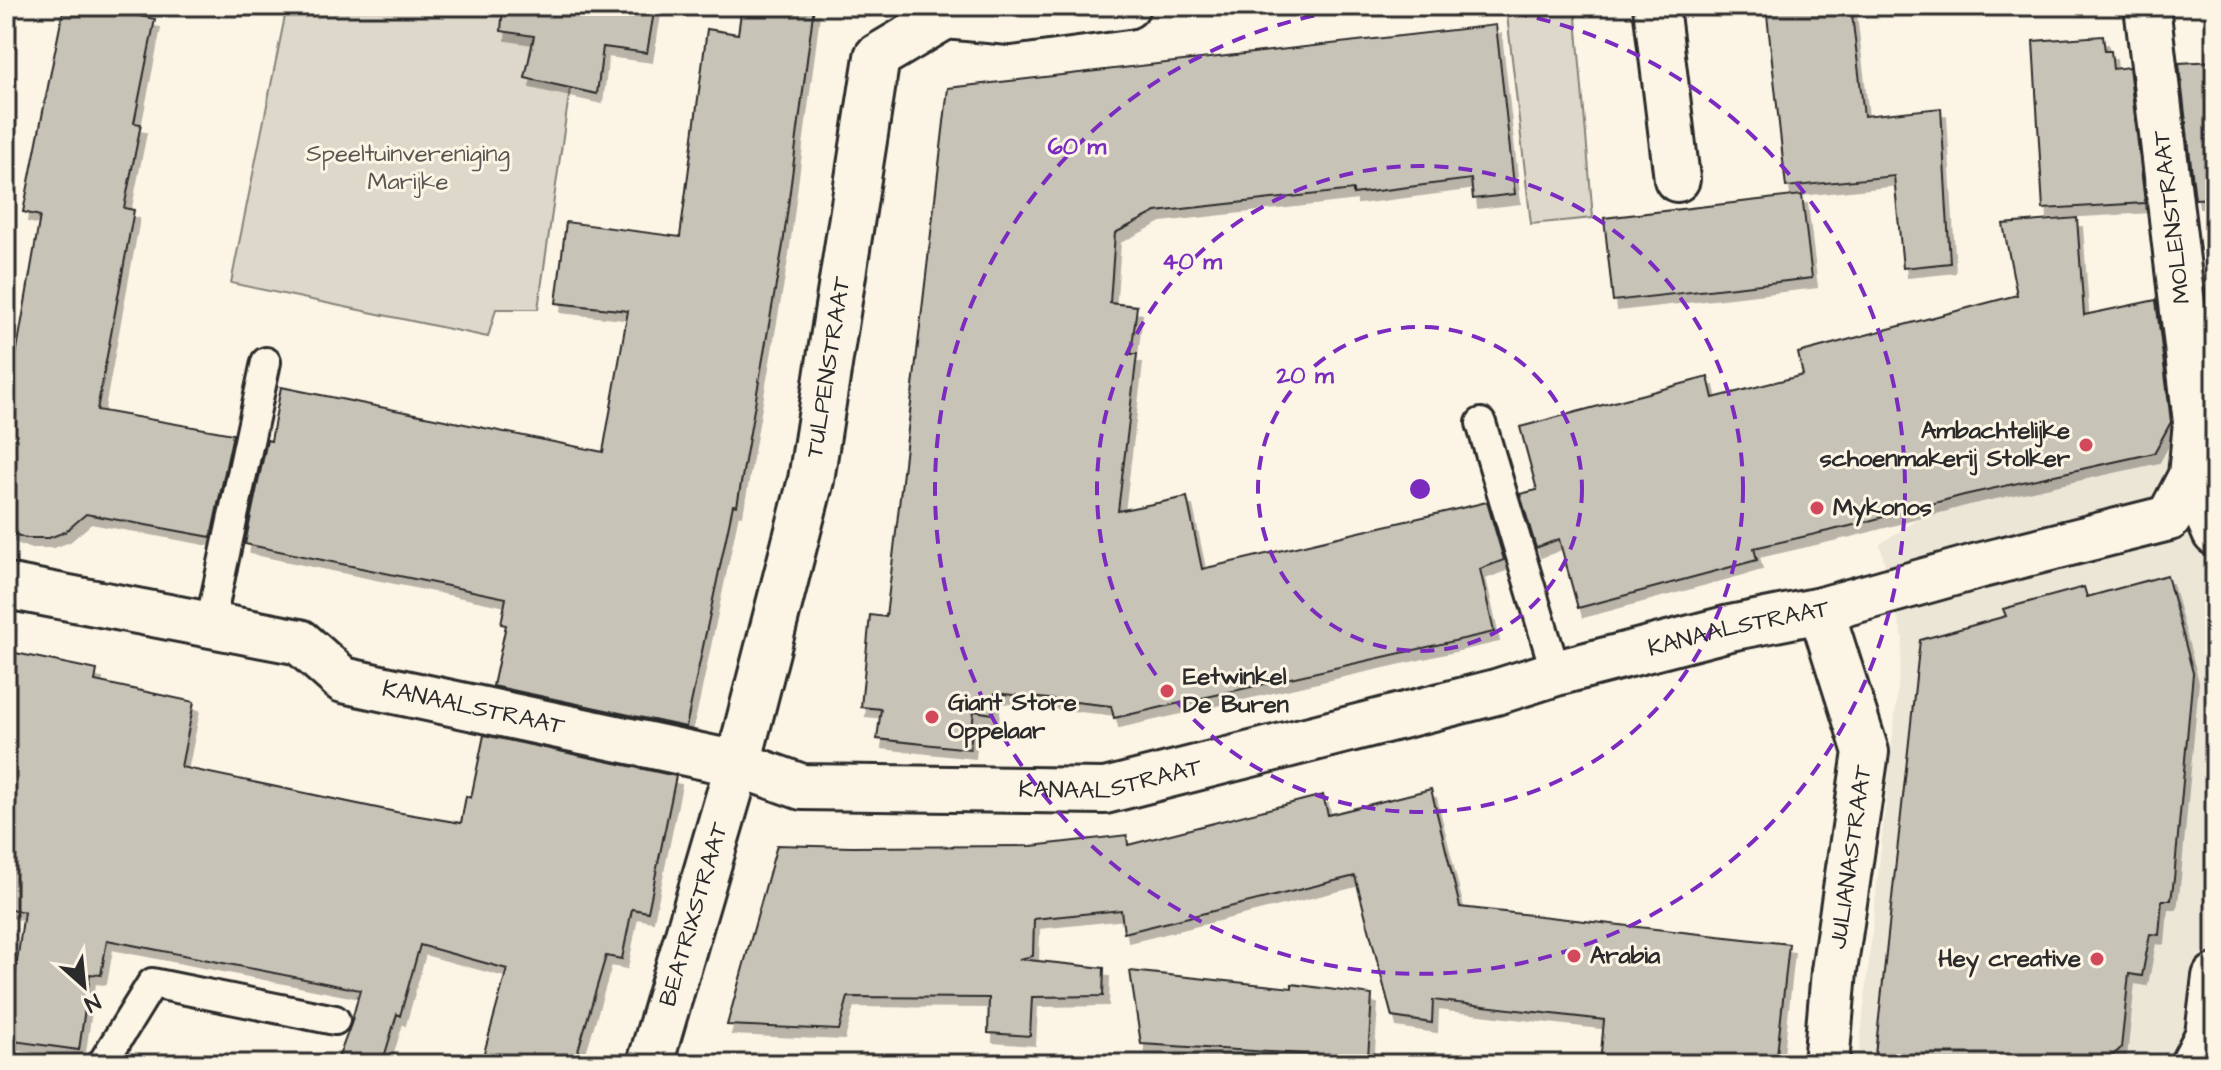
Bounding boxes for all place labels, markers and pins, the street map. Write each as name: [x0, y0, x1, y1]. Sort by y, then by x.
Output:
place label: Ambachtelijke schoenmakerij Stolker: [1820, 414, 2071, 476]
marker: Ambachtelijke schoenmakerij Stolker: [2077, 436, 2095, 454]
centre of rings: [1406, 475, 1434, 503]
place label: Mykonos: [1833, 491, 1932, 527]
marker: Mykonos: [1808, 499, 1826, 517]
place label: Eetwinkel De Buren: [1183, 660, 1289, 722]
marker: Eetwinkel De Buren: [1158, 682, 1176, 700]
place label: Giant Store Oppelaar: [948, 686, 1077, 748]
marker: Giant Store Oppelaar: [923, 708, 941, 726]
place label: Arabia: [1590, 939, 1661, 973]
place label: Hey creative: [1938, 942, 2081, 978]
marker: Arabia: [1565, 947, 1583, 965]
marker: Hey creative: [2088, 950, 2106, 968]

